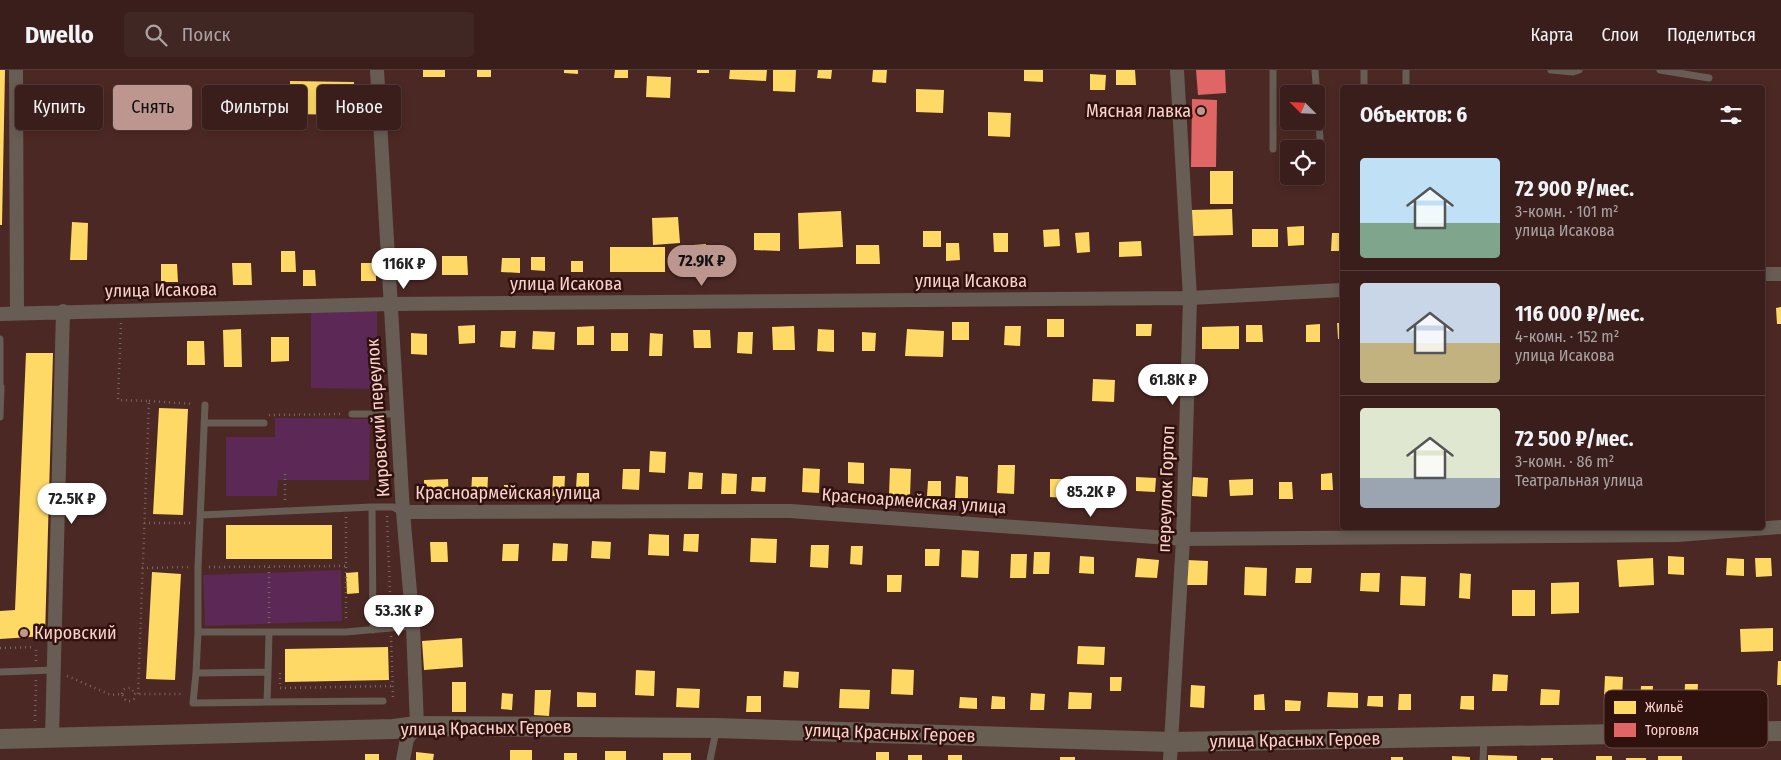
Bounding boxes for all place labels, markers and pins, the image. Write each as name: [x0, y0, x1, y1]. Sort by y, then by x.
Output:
place label: Мясная лавка: [1086, 100, 1191, 122]
marker: Мясная лавка: [1195, 105, 1207, 117]
pin: 72.9K ₽: [656, 244, 748, 287]
pin: 116K ₽: [363, 248, 445, 290]
pin: 61.8K ₽: [1127, 364, 1219, 406]
pin: 85.2K ₽: [1045, 476, 1137, 518]
pin: 72.5K ₽: [26, 482, 118, 525]
pin: 53.3K ₽: [353, 594, 445, 637]
place label: Кировский: [34, 622, 117, 644]
marker: Кировский: [18, 627, 30, 639]

